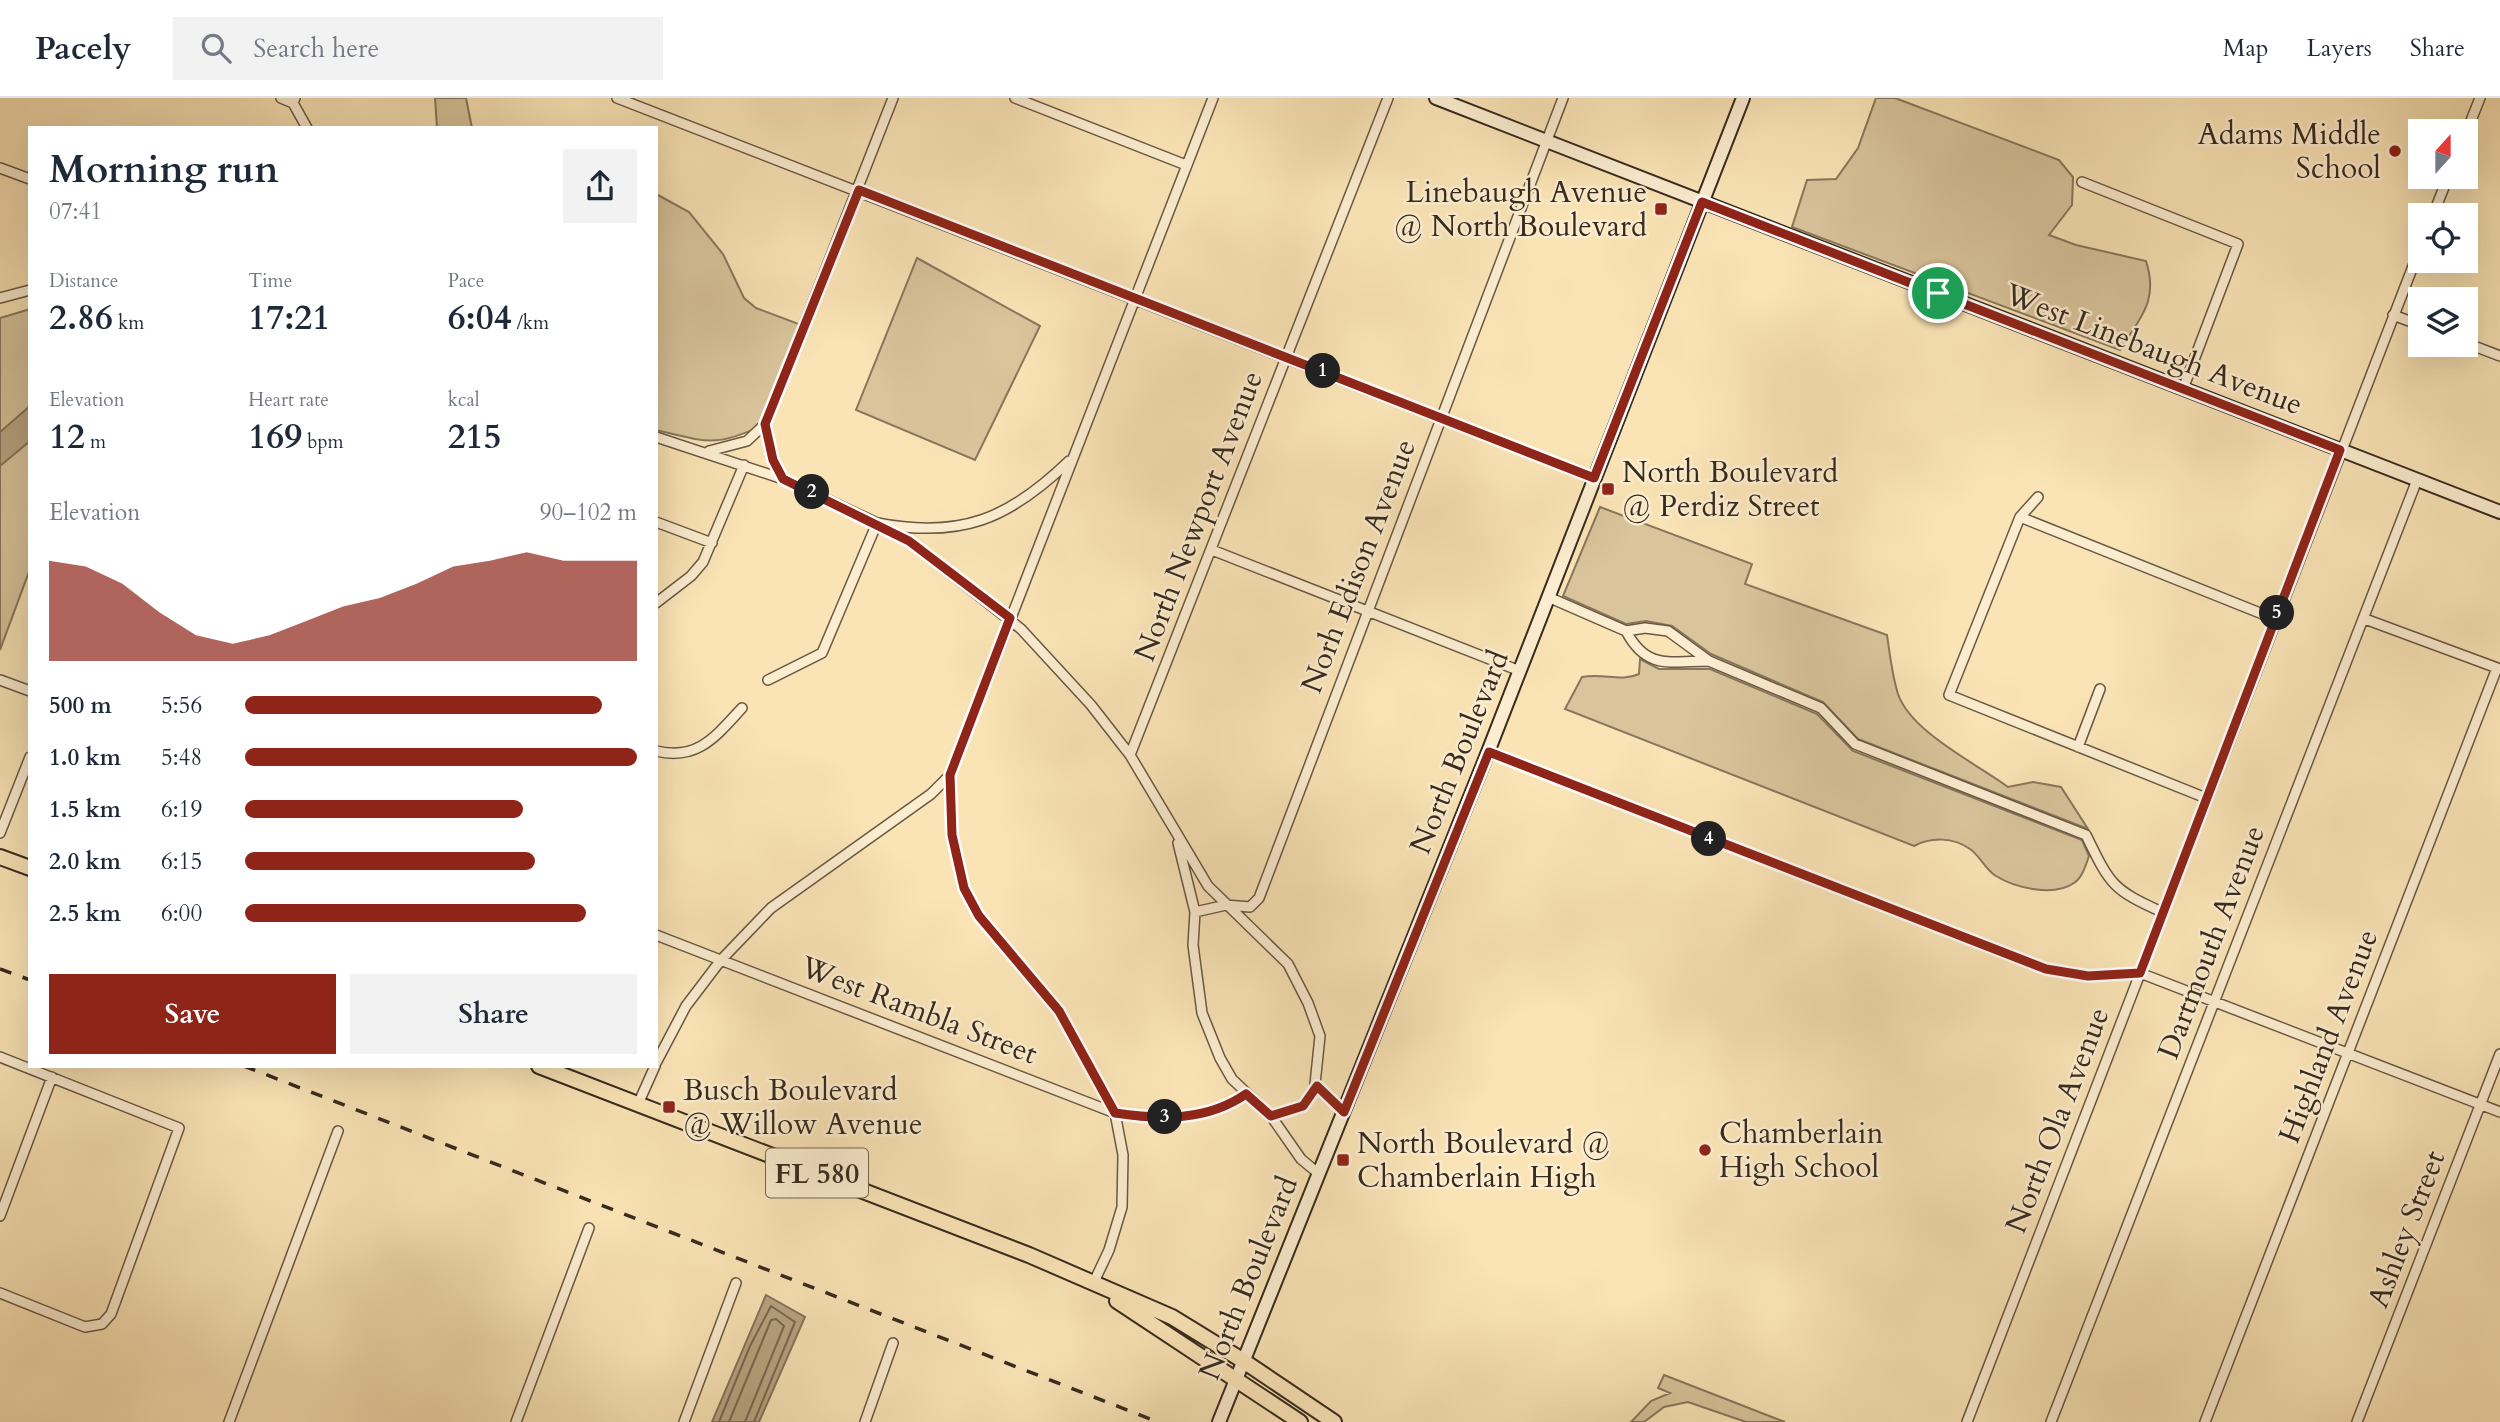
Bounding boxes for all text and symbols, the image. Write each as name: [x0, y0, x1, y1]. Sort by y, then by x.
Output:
search box: [173, 17, 663, 80]
text: Pacely: [35, 26, 131, 71]
icon: search: [197, 29, 235, 67]
text: Search here: [253, 31, 379, 66]
text: Map: [2223, 32, 2269, 65]
text: Layers: [2307, 32, 2372, 65]
text: Share: [2410, 32, 2465, 65]
place label: Adams Middle School: [2197, 114, 2381, 189]
north arrow: [2408, 119, 2478, 189]
map controls: [2408, 119, 2478, 357]
marker: Adams Middle School: [2387, 143, 2403, 159]
text: Morning run: [49, 144, 279, 196]
button: share: [563, 149, 637, 223]
place label: Linebaugh Avenue @ North Boulevard: [1394, 172, 1647, 247]
text: 07:41: [49, 196, 102, 227]
marker: Linebaugh Avenue @ North Boulevard: [1653, 201, 1669, 217]
button: locate: [2408, 203, 2478, 273]
pin: [1908, 263, 1968, 323]
text: Distance: [49, 268, 118, 294]
text: Time: [248, 268, 292, 294]
text: Pace: [448, 268, 484, 294]
street label: West Linebaugh Avenue: [1998, 273, 2309, 425]
icon: arrive: [1919, 274, 1957, 312]
button: layers: [2408, 287, 2478, 357]
text: 2.86: [49, 294, 113, 342]
text: 17:21: [248, 294, 330, 342]
text: 6:04: [448, 294, 512, 342]
text: km: [113, 310, 144, 336]
text: /km: [512, 310, 549, 336]
pin: 1: [1306, 354, 1340, 388]
text: 1: [1318, 357, 1327, 383]
street label: North Newport Avenue: [1124, 365, 1273, 667]
text: Elevation: [49, 387, 124, 413]
text: Heart rate: [248, 387, 329, 413]
text: kcal: [448, 387, 480, 413]
text: 12: [49, 413, 85, 461]
text: 169: [248, 413, 302, 461]
text: 215: [448, 413, 501, 461]
text: m: [85, 429, 106, 455]
text: bpm: [302, 429, 344, 455]
street label: Norh Edison Avenue: [1291, 433, 1426, 699]
place label: North Boulevard @ Perdiz Street: [1622, 452, 1838, 527]
pin: 2: [794, 474, 830, 510]
text: 2: [807, 478, 816, 504]
marker: North Boulevard @ Perdiz Street: [1600, 481, 1616, 497]
text: Elevation: [49, 497, 140, 528]
text: 90–102 m: [540, 497, 637, 528]
pin: 5: [2260, 596, 2294, 630]
text: 5: [2272, 599, 2281, 625]
street label: North Boulevard: [1400, 644, 1519, 860]
text: 500 m: [49, 690, 112, 721]
text: 5:56: [161, 690, 202, 721]
text: 1.0 km: [49, 742, 121, 773]
text: 5:48: [161, 742, 202, 773]
text: 1.5 km: [49, 794, 121, 825]
text: 6:19: [161, 794, 202, 825]
street label: Dartmouth Avenue: [2148, 819, 2275, 1065]
pin: 4: [1692, 822, 1726, 856]
text: 4: [1704, 825, 1713, 851]
text: 2.0 km: [49, 846, 121, 877]
text: 6:15: [161, 846, 202, 877]
text: 2.5 km: [49, 898, 121, 929]
text: 6:00: [161, 898, 202, 929]
street label: Highland Avenue: [2269, 923, 2388, 1149]
street label: West Rambla Street: [794, 946, 1044, 1075]
button: Save: [49, 974, 336, 1054]
button: Share: [350, 974, 637, 1054]
street label: North Ola Avenue: [1996, 1001, 2119, 1239]
place label: Busch Boulevard @ Willow Avenue: [683, 1070, 923, 1145]
marker: Busch Boulevard @ Willow Avenue: [661, 1099, 677, 1115]
pin: 3: [1148, 1100, 1182, 1134]
text: 3: [1160, 1103, 1169, 1129]
place label: Chamberlain High School: [1719, 1113, 1884, 1188]
place label: North Boulevard @ Chamberlain High: [1357, 1123, 1610, 1198]
marker: Chamberlain High School: [1697, 1142, 1713, 1158]
street label: Ashley Street: [2358, 1144, 2455, 1314]
road number: FL 580: [766, 1148, 868, 1198]
marker: North Boulevard @ Chamberlain High: [1335, 1152, 1351, 1168]
street label: North Boulevard: [1189, 1170, 1308, 1386]

